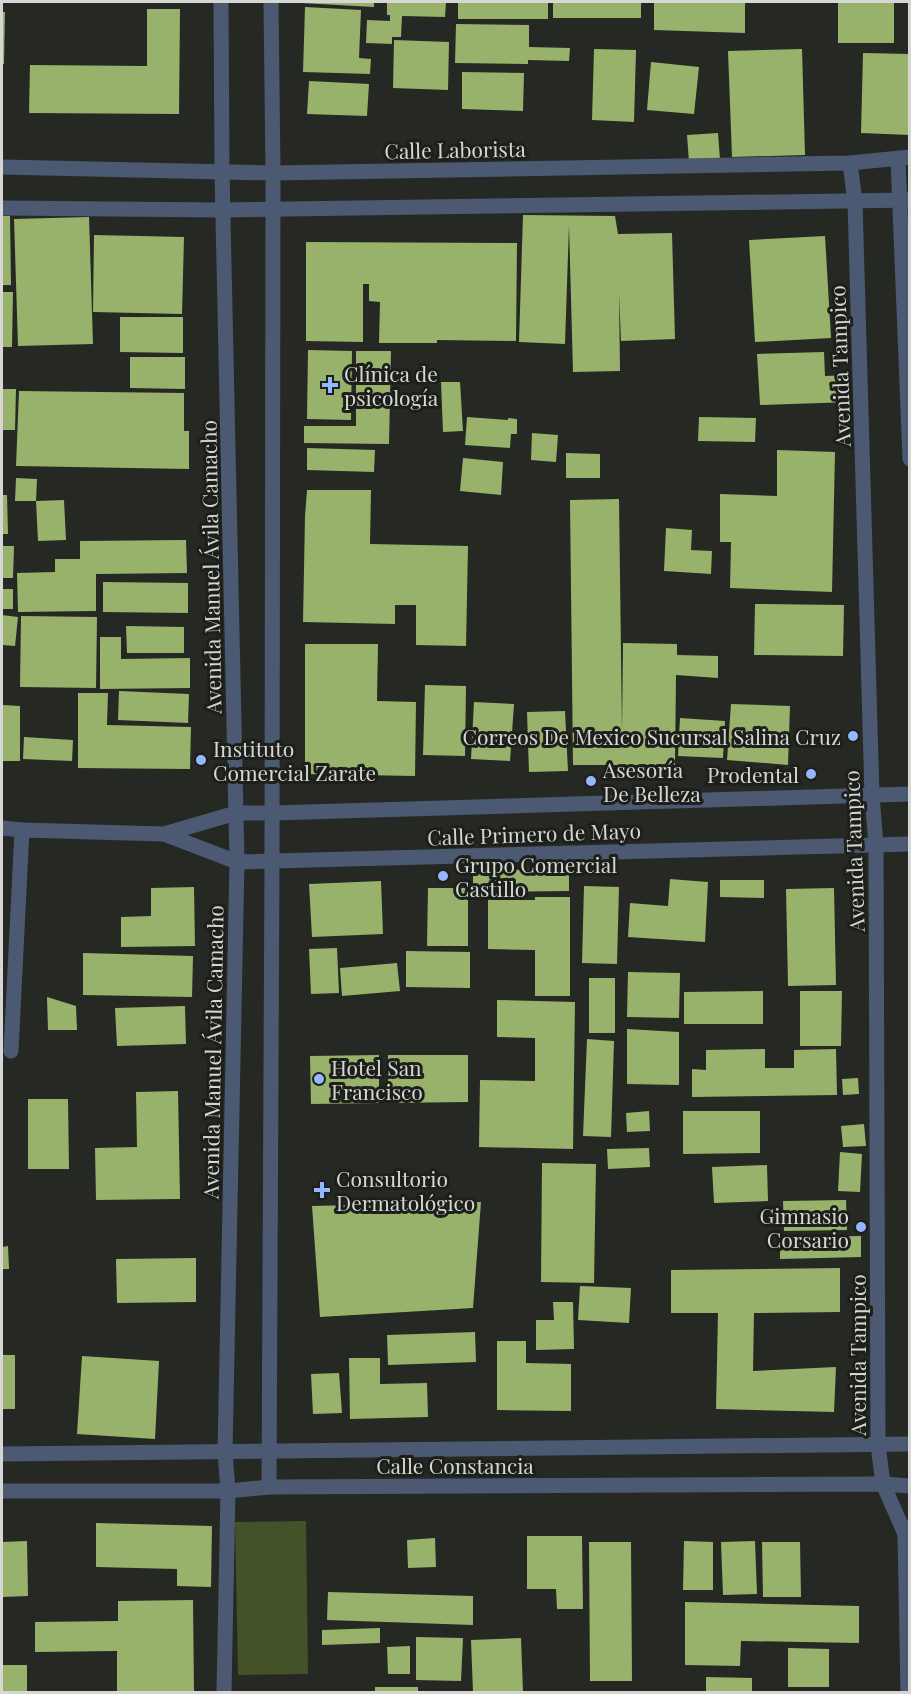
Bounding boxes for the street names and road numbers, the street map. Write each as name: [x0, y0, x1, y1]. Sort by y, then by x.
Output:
street label: Calle Laborista: [384, 134, 527, 164]
street label: Avenida Tampico: [822, 285, 856, 448]
street label: Avenida Manuel Ávila Camacho: [193, 420, 227, 715]
street label: Avenida Tampico: [836, 770, 870, 933]
street label: Calle Primero de Mayo: [427, 815, 641, 851]
street label: Avenida Manuel Ávila Camacho: [195, 905, 229, 1200]
street label: Avenida Tampico: [843, 1274, 871, 1437]
street label: Calle Constancia: [376, 1451, 534, 1479]

